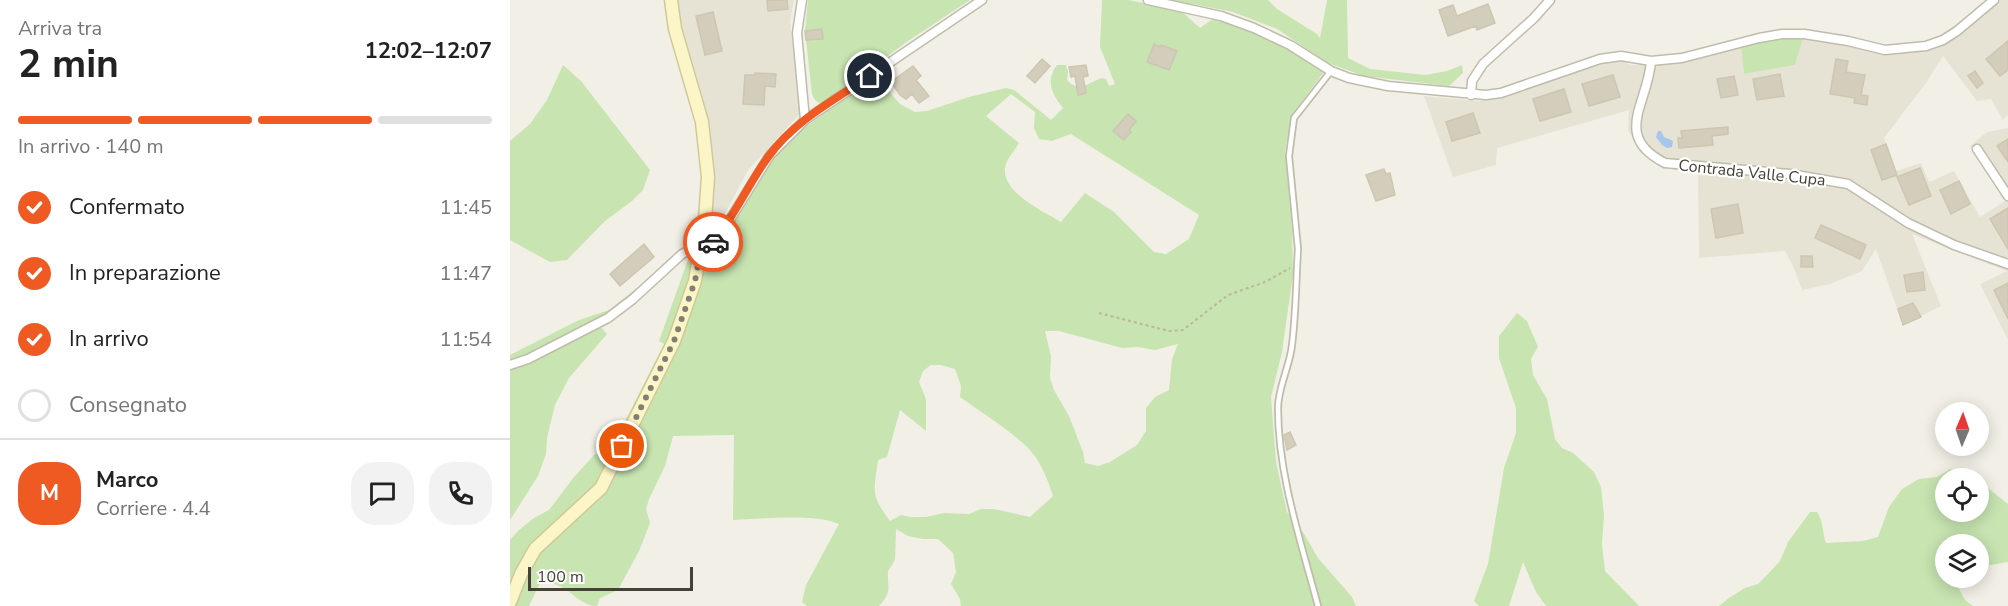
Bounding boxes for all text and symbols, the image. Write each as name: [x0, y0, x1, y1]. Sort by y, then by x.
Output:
text: Arriva tra: [18, 15, 102, 42]
text: 12:02–12:07: [364, 36, 492, 66]
text: 2 min: [18, 38, 119, 91]
pin: [844, 50, 895, 101]
icon: home: [853, 59, 886, 92]
text: In arrivo · 140 m: [18, 133, 164, 160]
street label: Contrada Valle Cupa: [1677, 154, 1827, 192]
icon: check: [18, 191, 51, 224]
text: Confermato: [69, 192, 185, 222]
text: 11:45: [439, 194, 492, 221]
courier: [683, 212, 743, 272]
icon: car: [697, 226, 730, 259]
icon: check: [18, 257, 51, 290]
text: In preparazione: [69, 258, 221, 288]
text: 11:47: [439, 260, 492, 287]
icon: check: [18, 323, 51, 356]
text: In arrivo: [69, 324, 149, 354]
text: 11:54: [439, 326, 492, 353]
text: Consegnato: [69, 390, 187, 420]
north arrow: [1935, 402, 1989, 456]
map controls: [1935, 402, 1989, 588]
pin: [596, 420, 647, 471]
icon: bag: [605, 429, 638, 462]
button: chat: [351, 462, 414, 525]
button: phone: [429, 462, 492, 525]
text: Marco: [96, 465, 158, 495]
button: locate: [1935, 468, 1989, 522]
text: M: [40, 478, 59, 508]
text: Corriere · 4.4: [96, 495, 211, 522]
button: layers: [1935, 534, 1989, 588]
scale bar: [528, 564, 693, 592]
text: 100 m: [537, 566, 584, 588]

